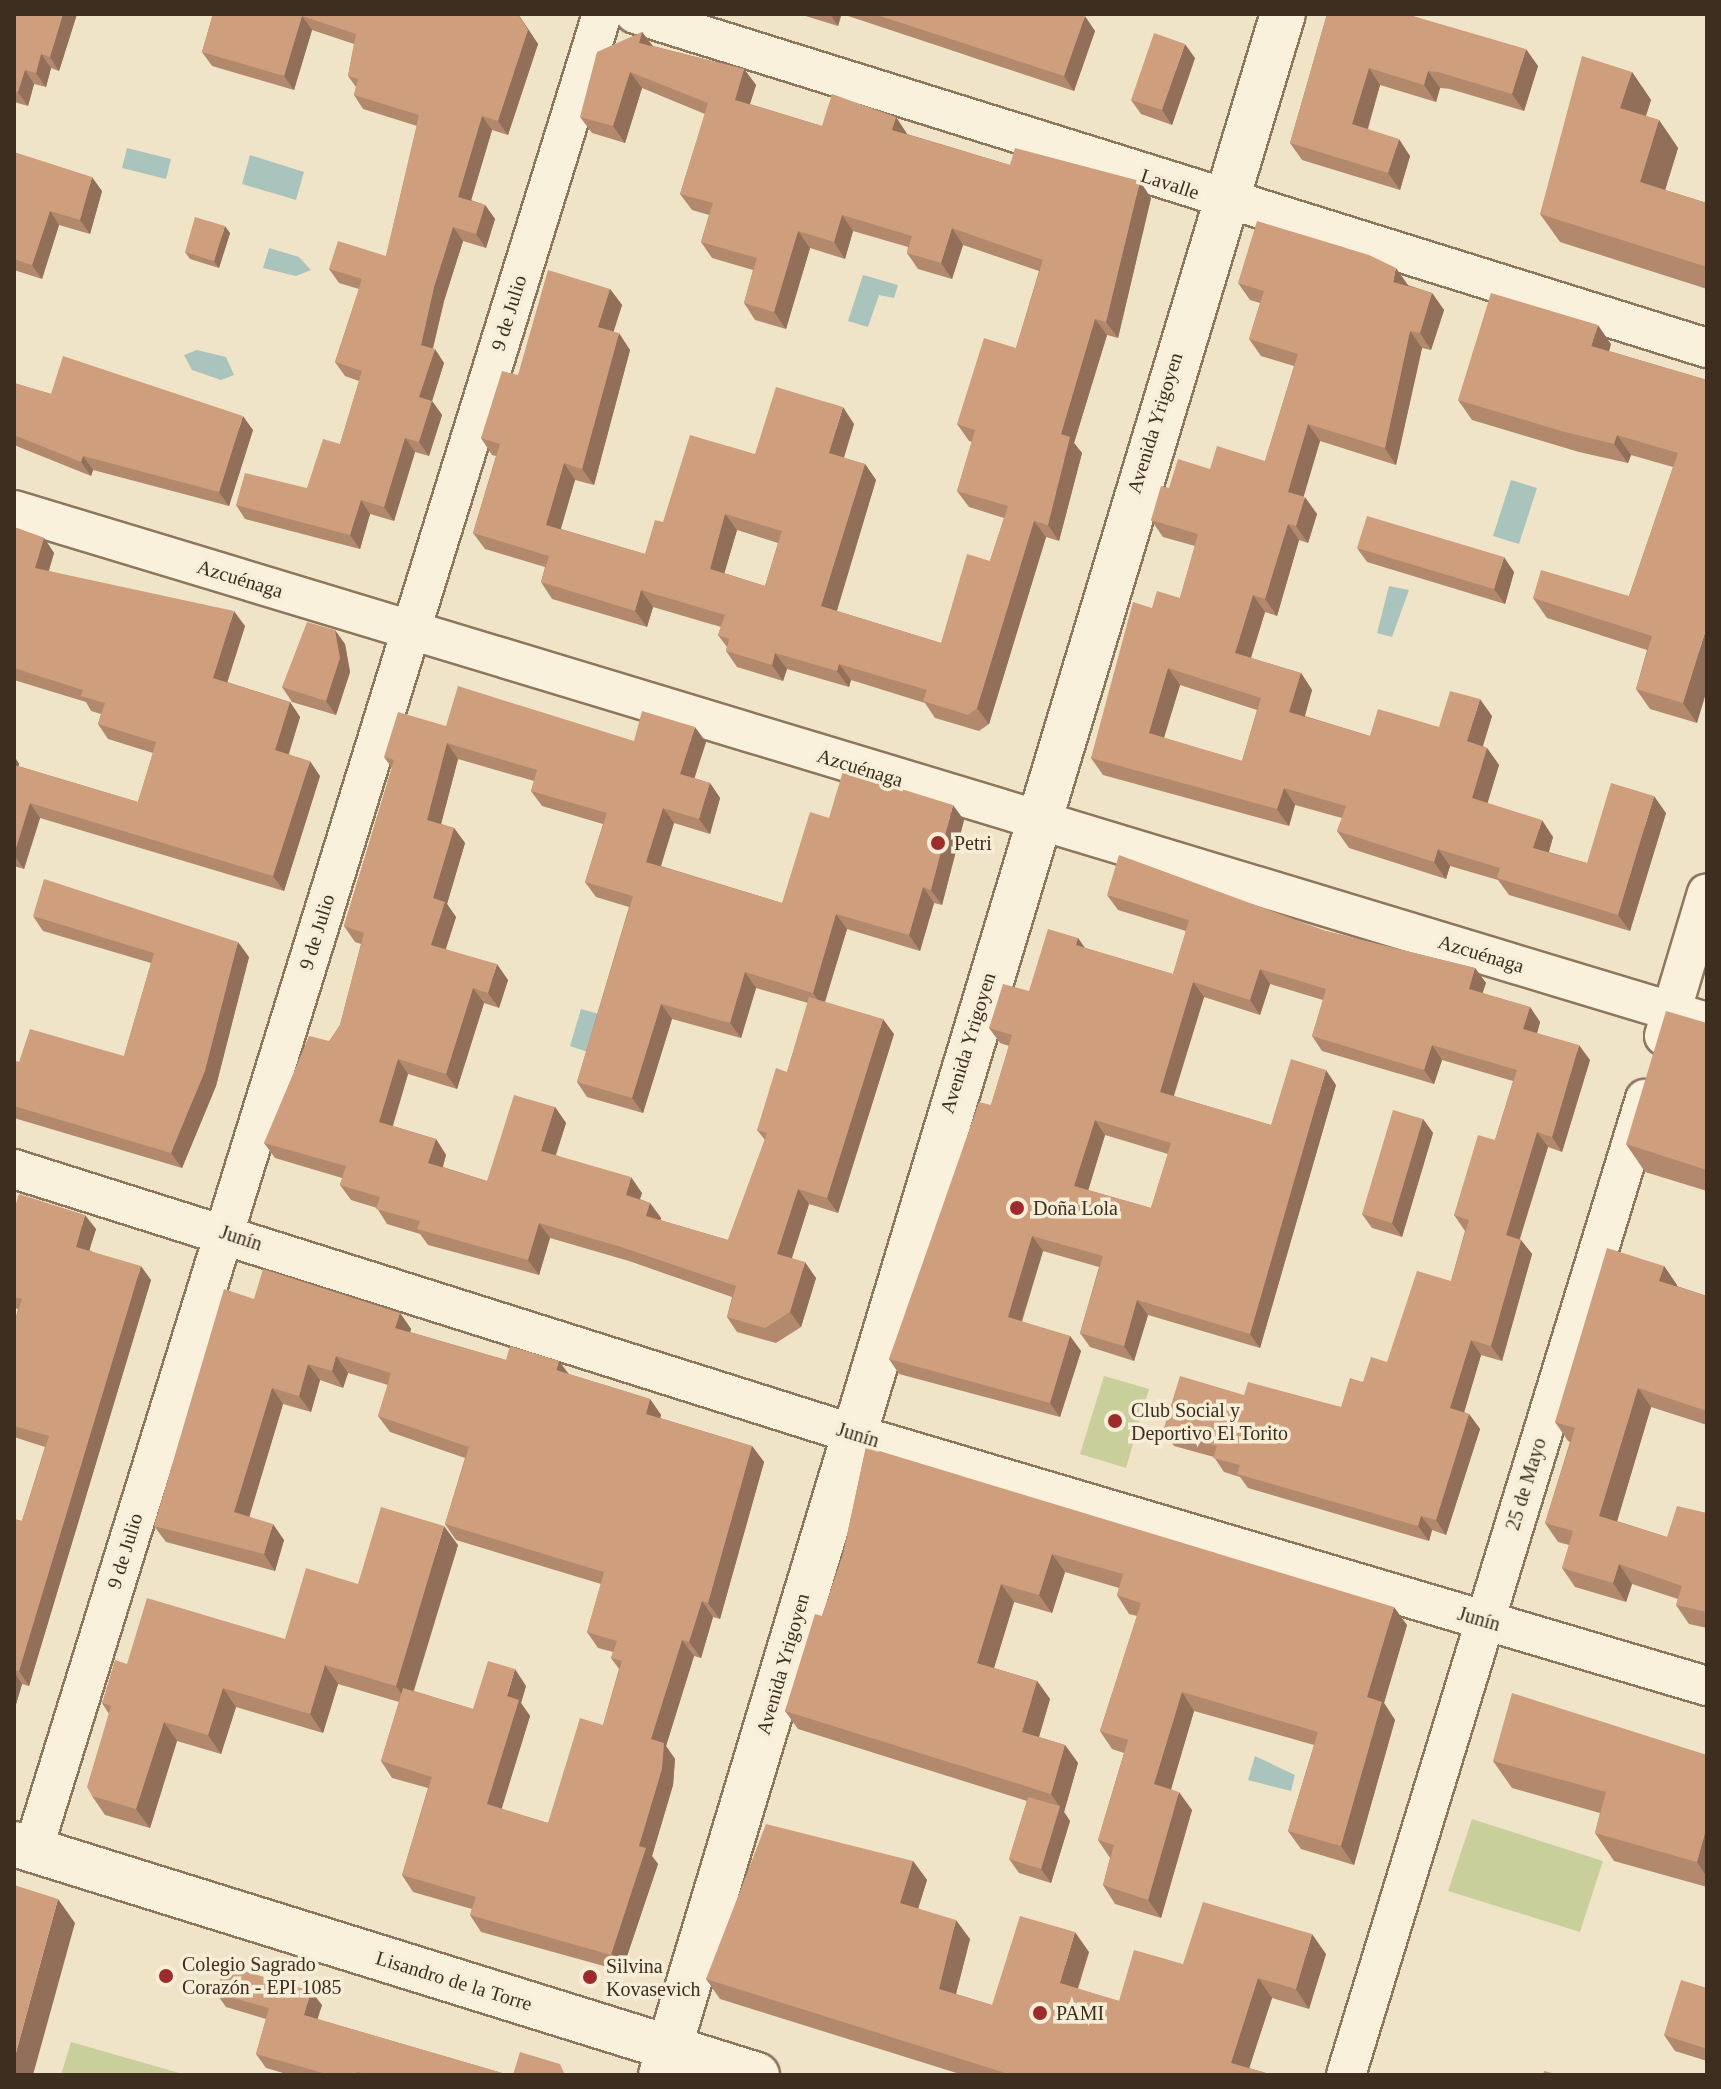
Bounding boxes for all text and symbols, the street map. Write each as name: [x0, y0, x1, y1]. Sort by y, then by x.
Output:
street label: Lavalle: [1138, 163, 1202, 205]
street label: 9 de Julio: [486, 272, 532, 354]
street label: Avenida Yrigoyen: [1122, 349, 1188, 497]
street label: Azcuénaga: [194, 555, 286, 603]
street label: Azcuénaga: [814, 744, 906, 792]
place label: Petri: [954, 831, 992, 855]
marker: Petri: [929, 834, 947, 852]
street label: 9 de Julio: [294, 891, 340, 973]
street label: Azcuénaga: [1435, 930, 1527, 978]
street label: Avenida Yrigoyen: [935, 969, 1001, 1117]
place label: Doña Lola: [1033, 1196, 1118, 1220]
marker: Doña Lola: [1008, 1199, 1026, 1217]
street label: Junín: [217, 1220, 265, 1256]
place label: Club Social y Deportivo El Torito: [1131, 1398, 1288, 1445]
marker: Club Social y Deportivo El Torito: [1106, 1412, 1124, 1430]
street label: Junín: [834, 1417, 882, 1453]
street label: 25 de Mayo: [1501, 1435, 1551, 1533]
street label: 9 de Julio: [102, 1510, 148, 1592]
street label: Avenida Yrigoyen: [751, 1590, 815, 1738]
street label: Junín: [1455, 1601, 1503, 1637]
street label: Lisandro de la Torre: [373, 1946, 535, 2016]
place label: Colegio Sagrado Corazón - EPI 1085: [182, 1952, 341, 1999]
place label: Silvina Kovasevich: [606, 1954, 700, 2001]
marker: Colegio Sagrado Corazón - EPI 1085: [157, 1967, 175, 1985]
marker: Silvina Kovasevich: [581, 1968, 599, 1986]
place label: PAMI: [1056, 2001, 1104, 2025]
marker: PAMI: [1031, 2004, 1049, 2022]

